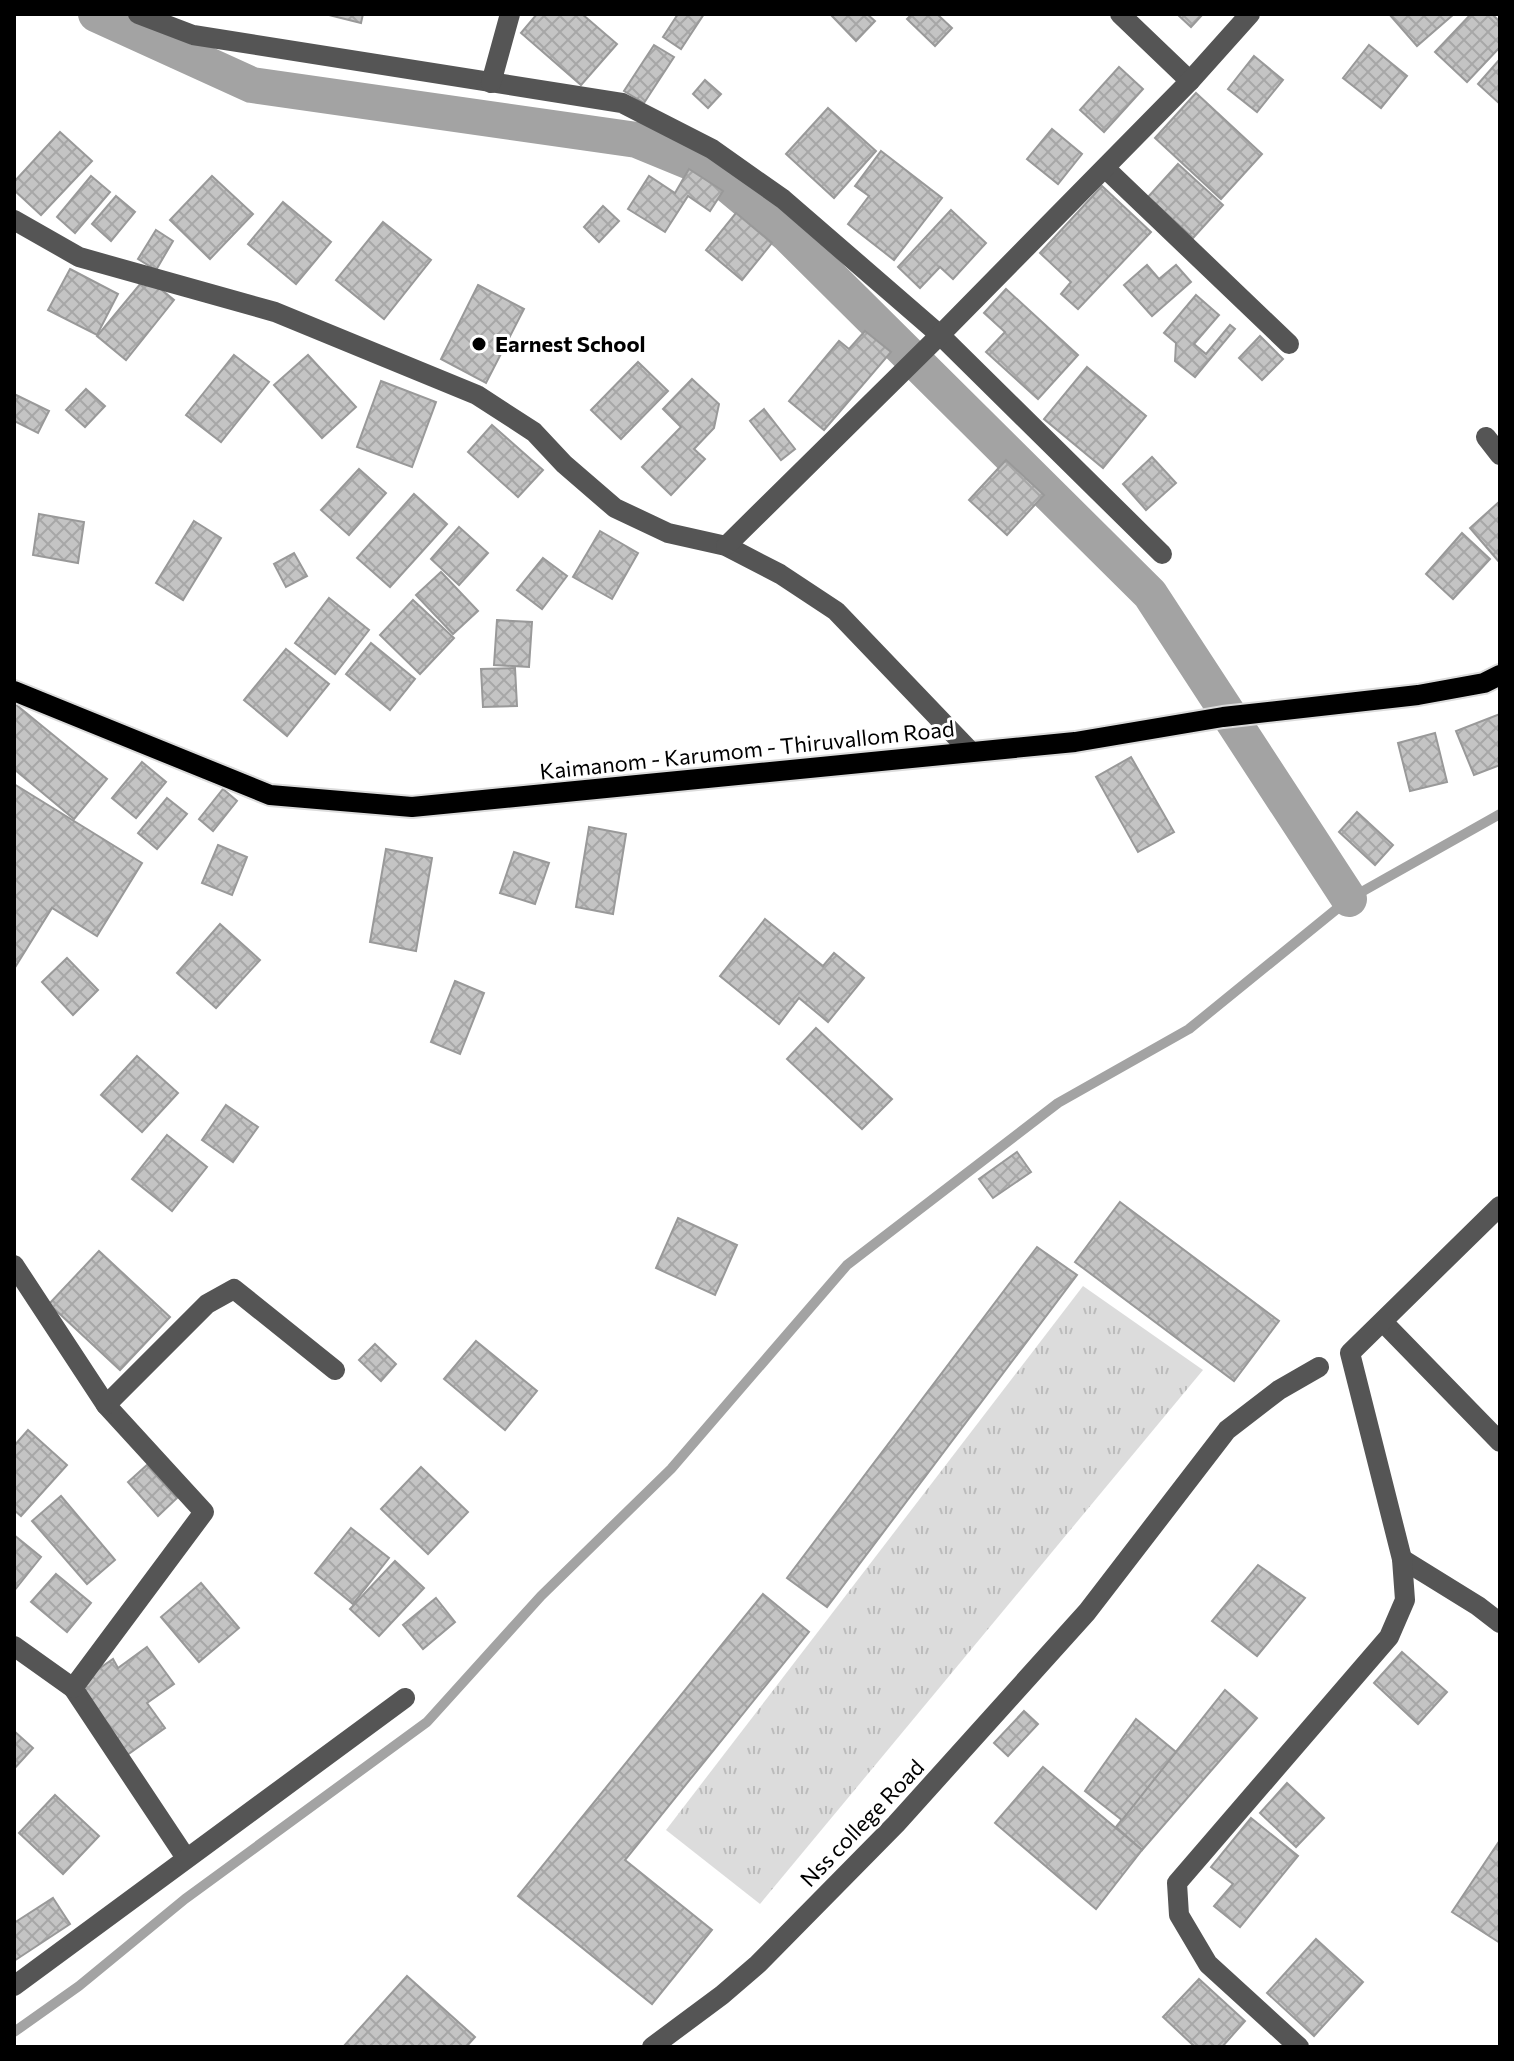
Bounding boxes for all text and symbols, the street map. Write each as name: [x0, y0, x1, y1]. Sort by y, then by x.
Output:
place label: Earnest School: [495, 330, 646, 357]
marker: Earnest School: [470, 335, 488, 353]
street label: Kaimanom - Karumom - Thiruvallom Road: [538, 714, 956, 785]
street label: Nss college Road: [794, 1753, 929, 1892]

